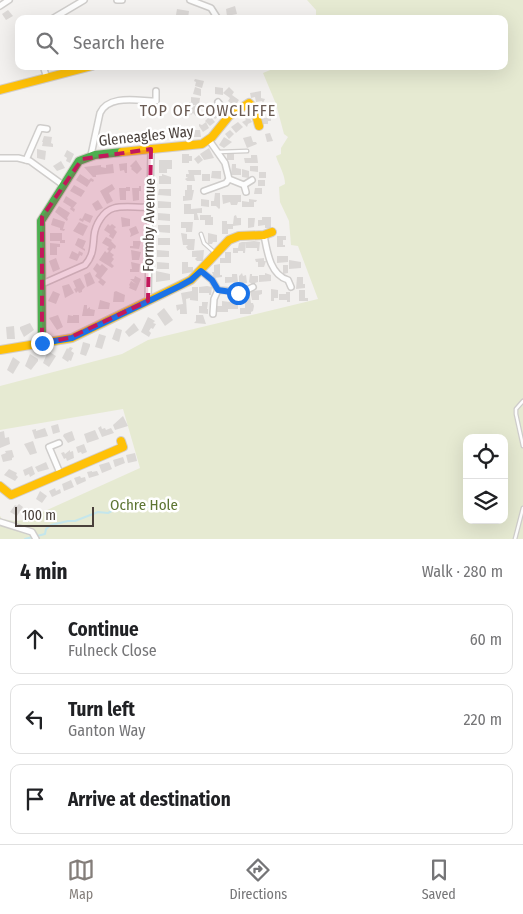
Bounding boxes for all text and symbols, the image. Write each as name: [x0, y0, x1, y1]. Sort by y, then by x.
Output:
search box: [15, 15, 508, 70]
icon: search: [33, 29, 61, 57]
text: Search here: [73, 31, 165, 54]
district label: TOP OF COWCLIFFE: [140, 101, 276, 120]
street label: Gleneagles Way: [98, 122, 195, 150]
street label: Formby Avenue: [139, 178, 159, 272]
route start: [227, 282, 250, 305]
route end: [31, 332, 54, 355]
map controls: [463, 434, 508, 524]
button: locate: [463, 434, 508, 479]
button: layers: [463, 479, 508, 524]
park label: Ochre Hole: [110, 496, 178, 514]
scale bar: [15, 504, 94, 527]
text: 100 m: [22, 507, 56, 524]
text: 4 min: [20, 559, 68, 585]
text: Walk · 280 m: [422, 562, 503, 581]
text: Continue: [68, 618, 139, 641]
icon: ahead: [21, 625, 49, 653]
text: 60 m: [470, 630, 502, 649]
text: Fulneck Close: [68, 641, 157, 660]
text: Turn left: [68, 698, 135, 721]
icon: left: [21, 705, 49, 733]
text: 220 m: [463, 710, 502, 729]
text: Ganton Way: [68, 721, 145, 740]
icon: arrive: [21, 785, 49, 813]
text: Arrive at destination: [68, 788, 231, 811]
tab: Map: [67, 856, 95, 903]
tab: Directions: [229, 856, 287, 903]
tab: Saved: [422, 856, 456, 903]

